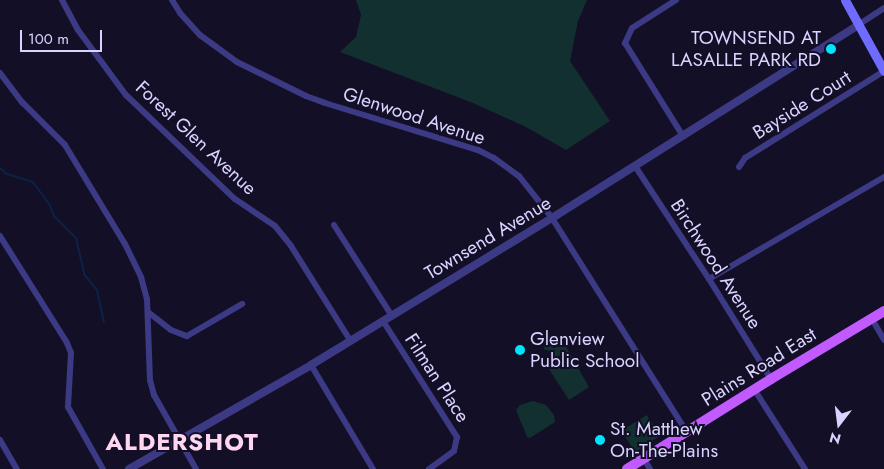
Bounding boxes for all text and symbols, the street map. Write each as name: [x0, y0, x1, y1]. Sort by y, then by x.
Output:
scale bar: [22, 20, 105, 52]
place label: TOWNSEND AT LASALLE PARK RD: [671, 27, 821, 71]
text: 100 m: [28, 28, 69, 50]
marker: TOWNSEND AT LASALLE PARK RD: [825, 43, 837, 55]
street label: Bayside Court: [749, 66, 855, 144]
street label: Forest Glen Avenue: [131, 76, 261, 200]
street label: Glenwood Avenue: [340, 82, 488, 150]
street label: Townsend Avenue: [421, 191, 555, 285]
street label: Birchwood Avenue: [666, 195, 766, 333]
street label: Plains Road East: [698, 323, 820, 411]
place label: Glenview Public School: [530, 328, 640, 372]
street label: Filman Place: [400, 329, 474, 427]
marker: Glenview Public School: [514, 344, 526, 356]
north arrow: [814, 399, 864, 449]
place label: St. Matthew On-The-Plains: [610, 418, 718, 462]
text: N: [827, 427, 843, 450]
district label: ALDERSHOT: [104, 428, 260, 456]
marker: St. Matthew On-The-Plains: [594, 434, 606, 446]

